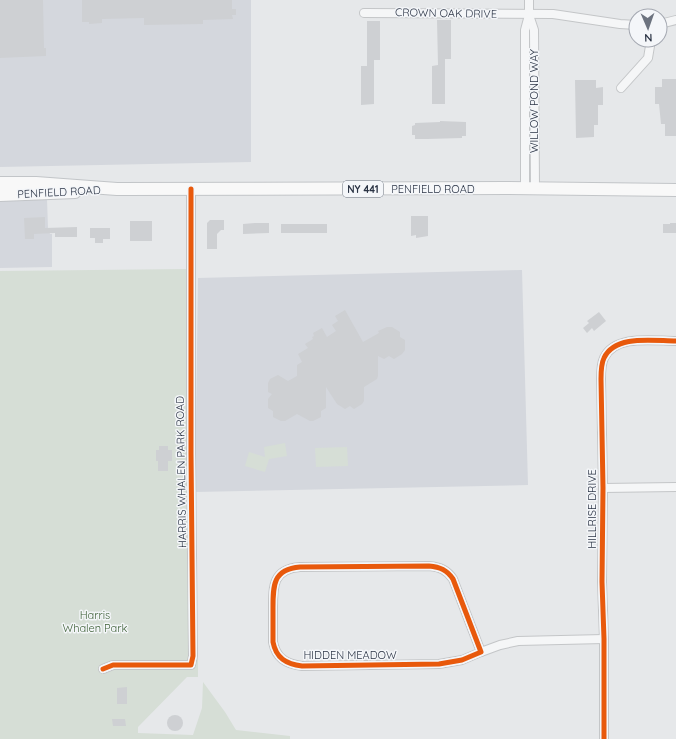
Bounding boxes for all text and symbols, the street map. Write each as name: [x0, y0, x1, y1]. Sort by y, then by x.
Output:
street label: CROWN OAK DRIVE: [395, 5, 497, 21]
north arrow: [628, 8, 668, 48]
text: N: [644, 31, 653, 45]
street label: WILLOW POND WAY: [527, 49, 541, 153]
road number: NY 441: [343, 181, 383, 197]
street label: PENFIELD ROAD: [391, 182, 475, 196]
street label: PENFIELD ROAD: [17, 183, 101, 201]
street label: HARRIS WHALEN PARK ROAD: [173, 396, 189, 548]
street label: HILLRISE DRIVE: [585, 469, 599, 549]
park label: Harris Whalen Park: [63, 608, 128, 635]
street label: HIDDEN MEADOW: [303, 648, 397, 662]

